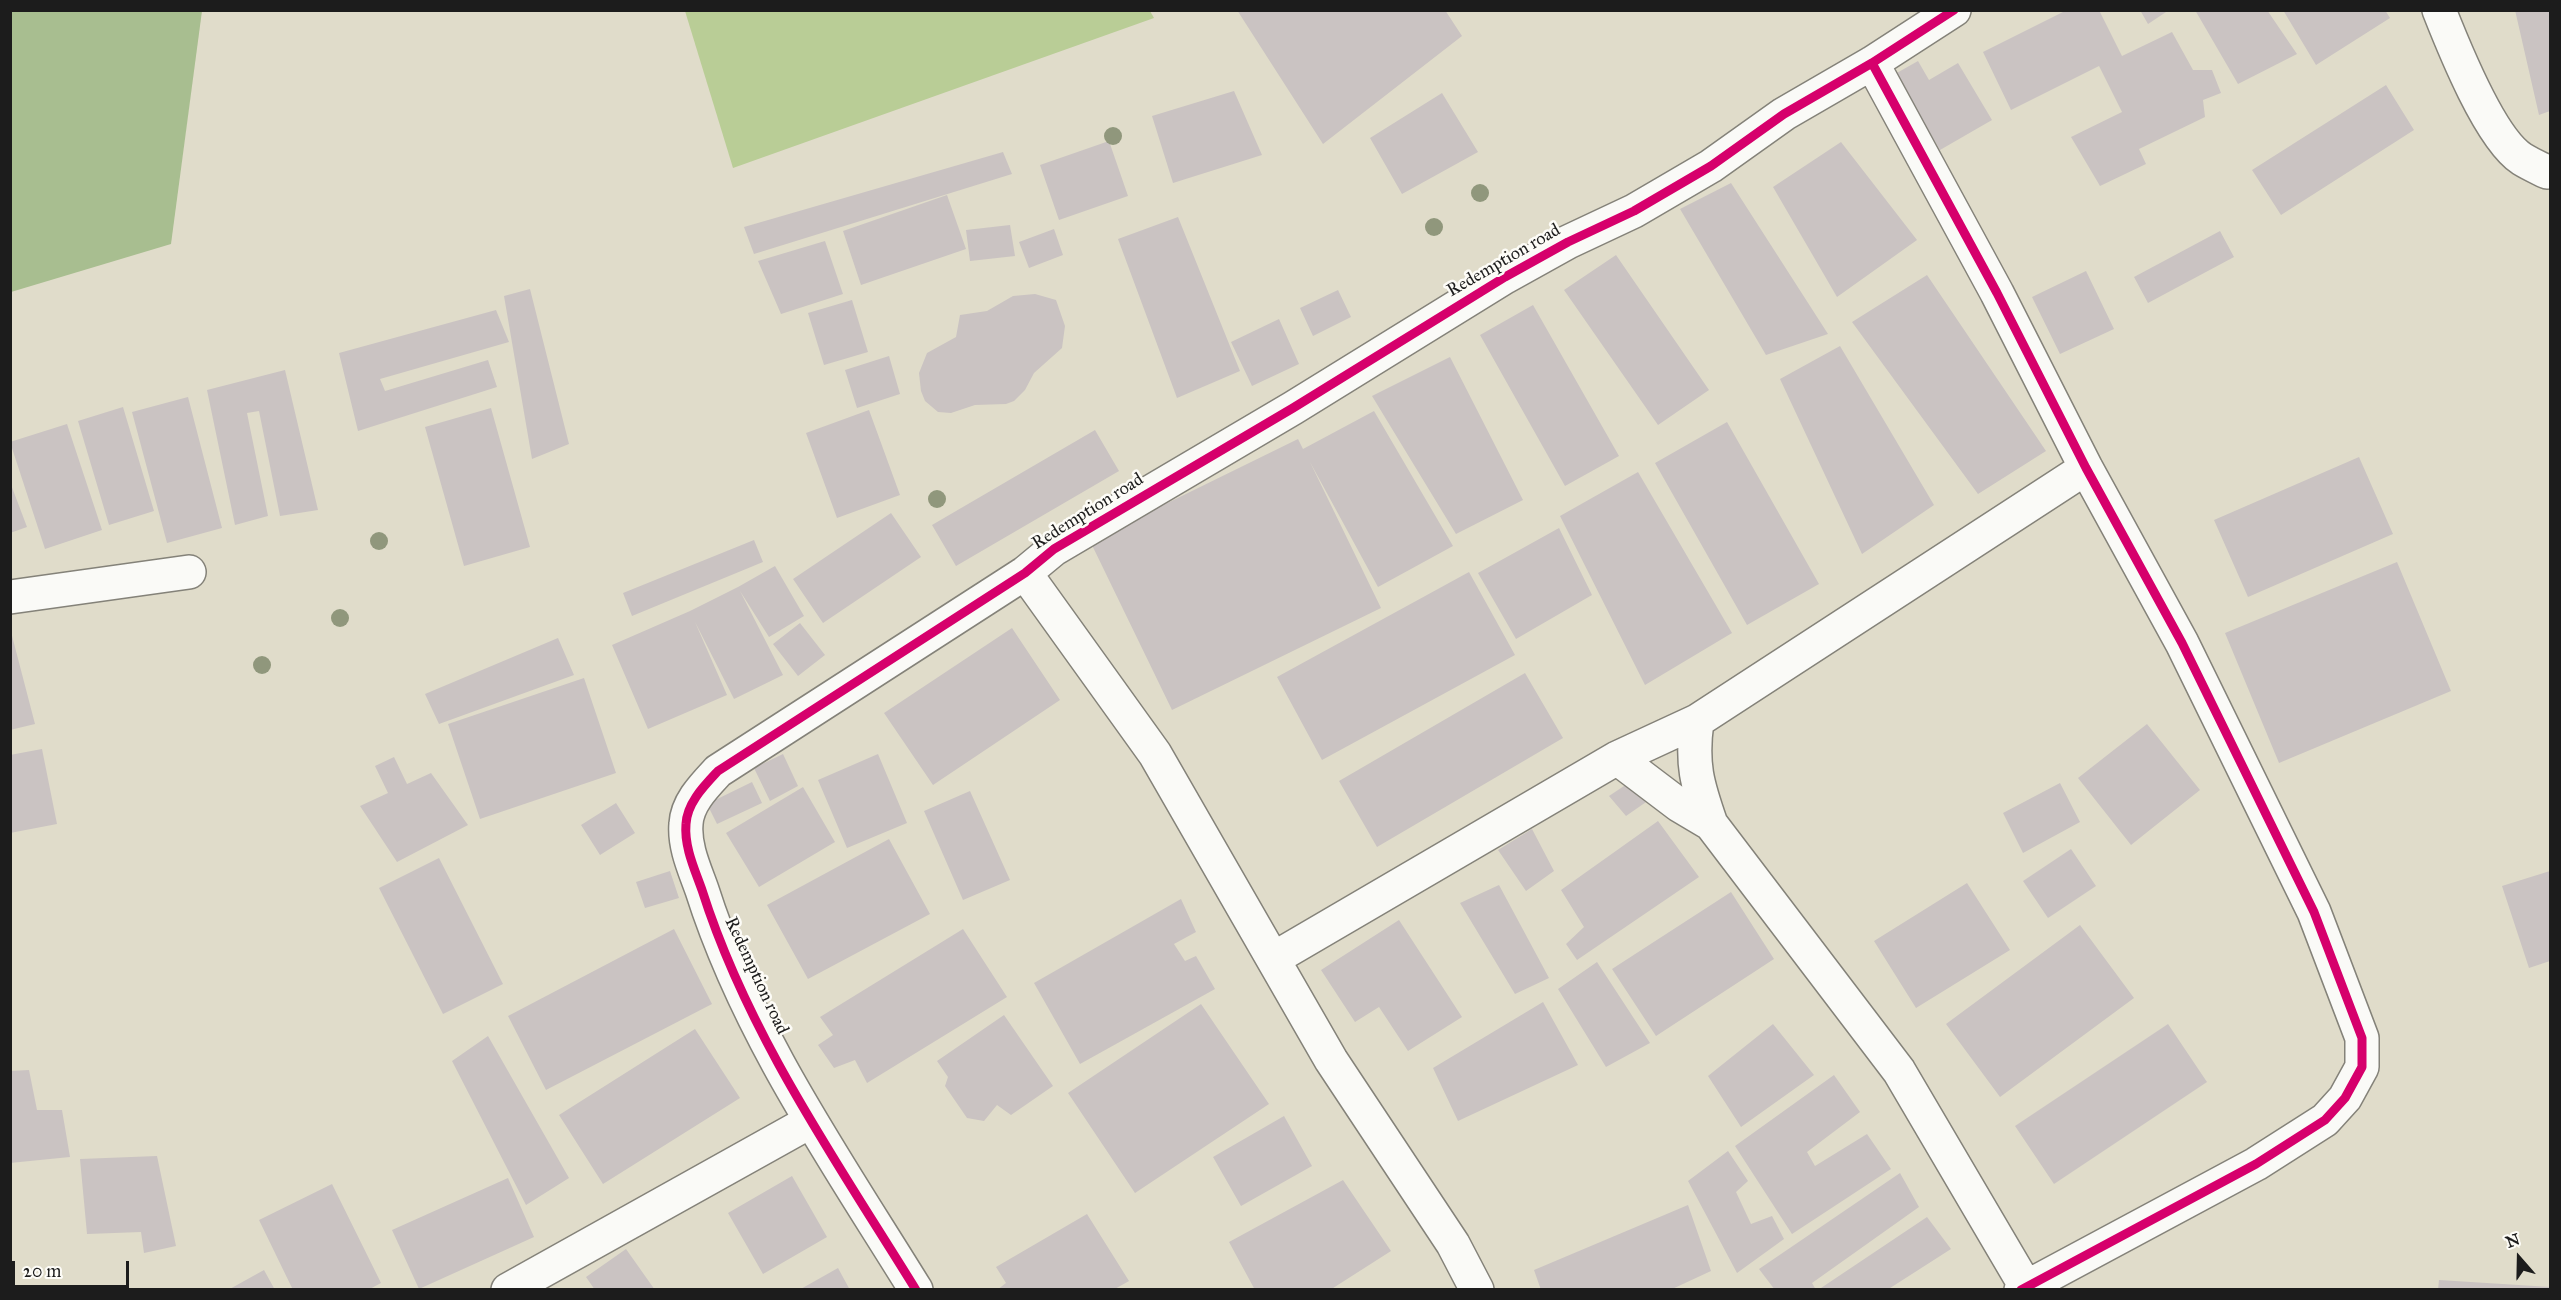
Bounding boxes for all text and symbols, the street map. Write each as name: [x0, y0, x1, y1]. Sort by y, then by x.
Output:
street label: Redemption road: [1443, 220, 1565, 302]
street label: Redemption road: [1028, 469, 1148, 555]
street label: Redemption road: [719, 914, 793, 1038]
north arrow: [2489, 1228, 2549, 1288]
text: N: [2503, 1229, 2522, 1252]
scale bar: [15, 1249, 132, 1287]
text: 20 m: [23, 1260, 61, 1282]

